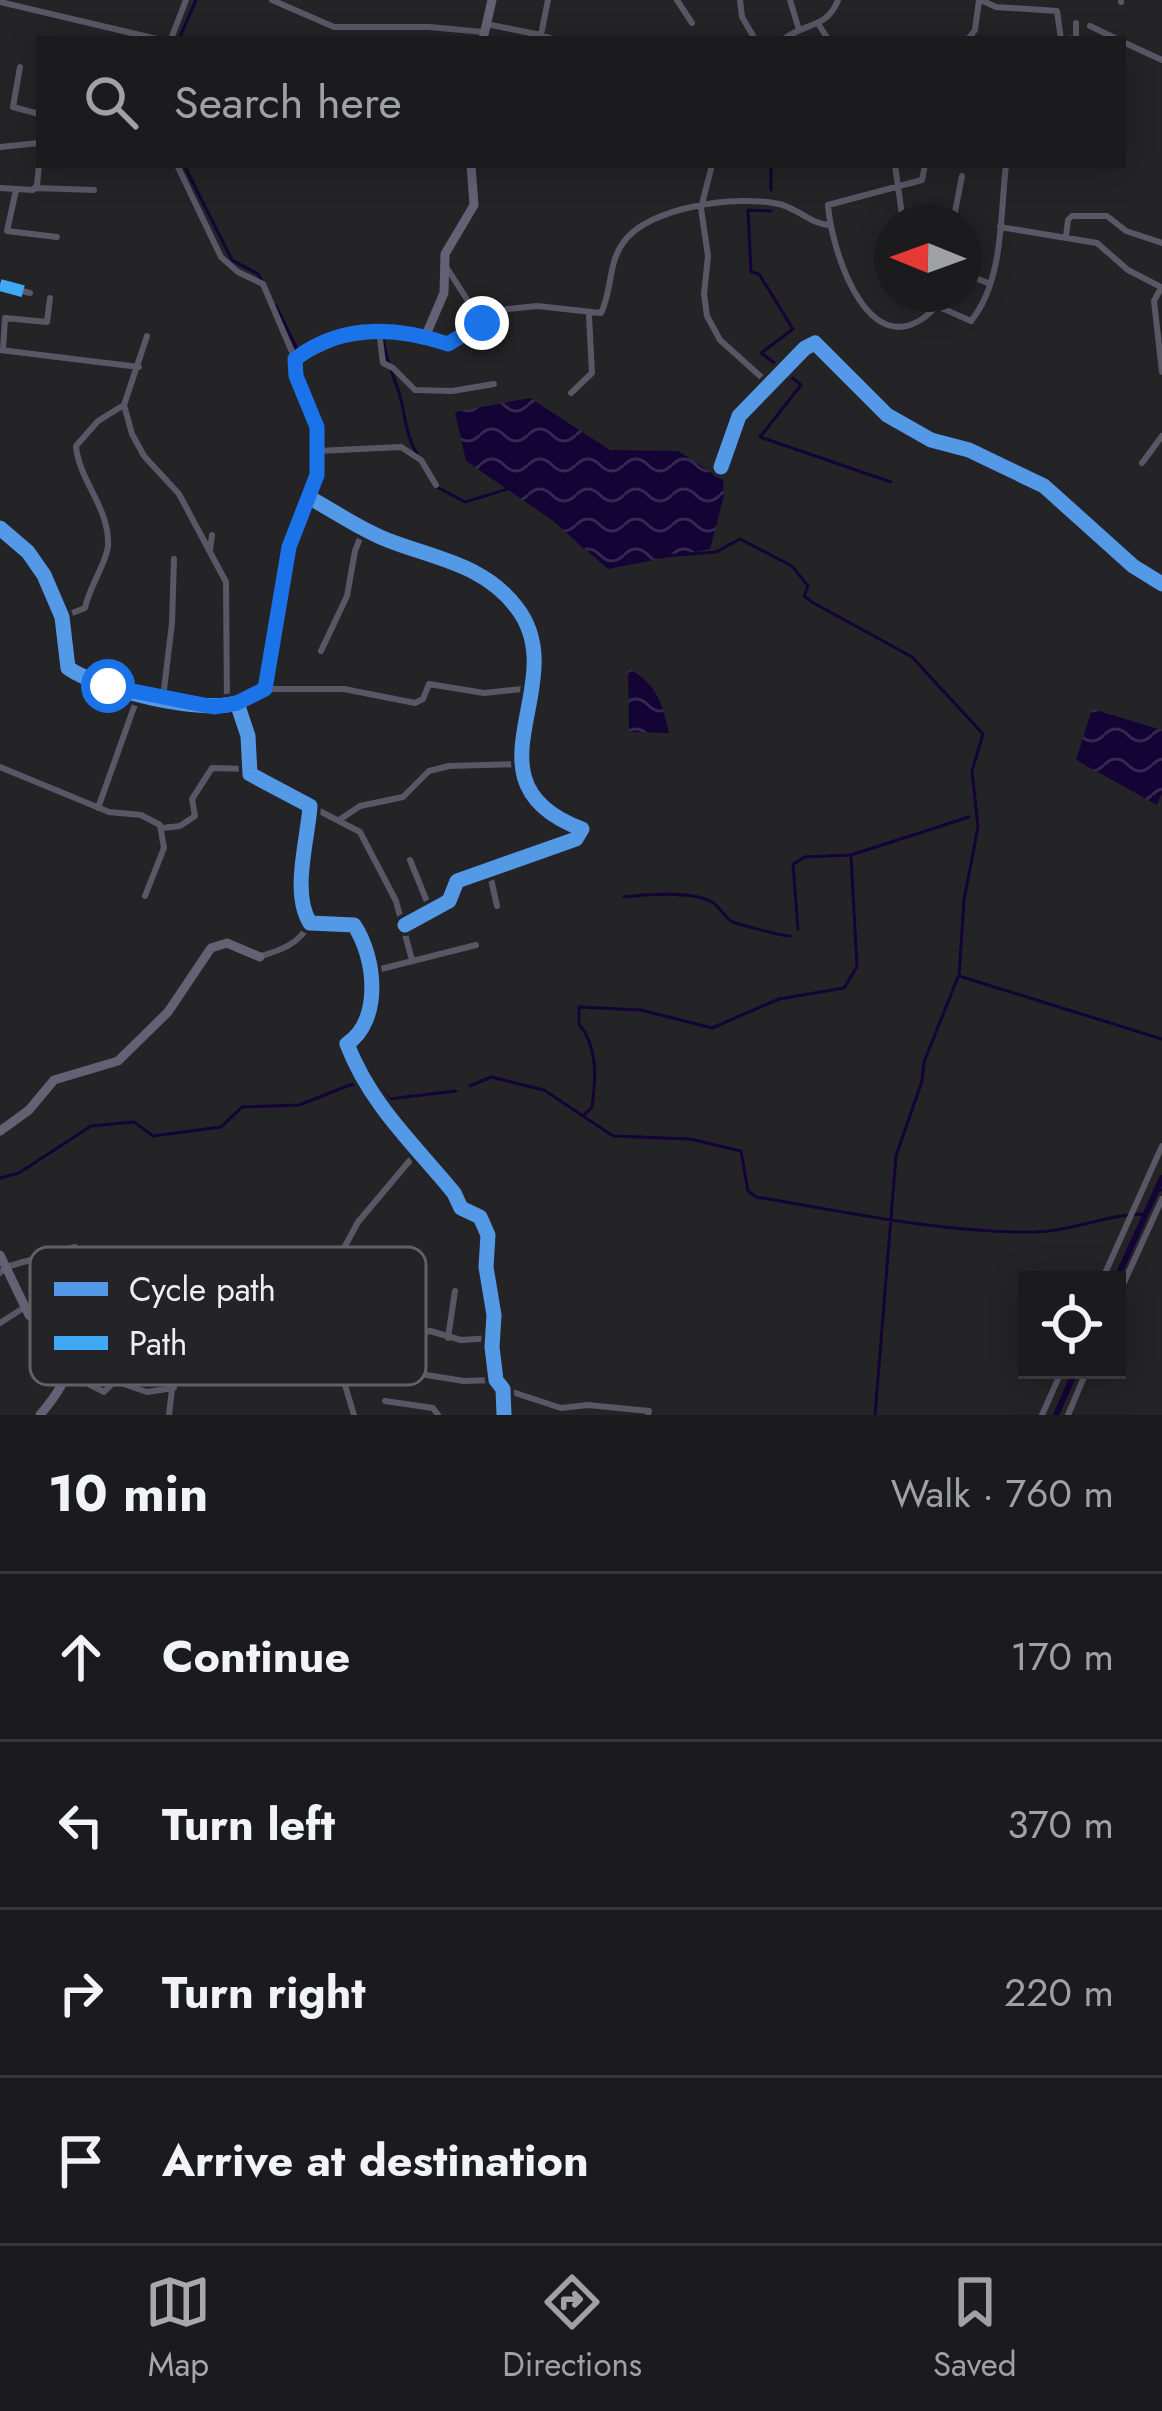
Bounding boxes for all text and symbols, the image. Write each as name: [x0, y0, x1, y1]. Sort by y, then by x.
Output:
search box: [36, 36, 1126, 168]
icon: search: [78, 69, 144, 135]
text: Search here: [174, 70, 402, 135]
north arrow: [874, 204, 982, 312]
route end: [455, 296, 509, 350]
route start: [81, 659, 135, 713]
legend: [30, 1247, 426, 1385]
text: Cycle path: [129, 1266, 276, 1313]
map controls: [1018, 1271, 1126, 1379]
button: locate: [1018, 1271, 1126, 1379]
text: Path: [129, 1320, 187, 1367]
text: 10 min: [48, 1456, 208, 1530]
text: Walk · 760 m: [891, 1465, 1114, 1522]
icon: ahead: [48, 1624, 114, 1690]
text: Continue: [162, 1624, 350, 1689]
text: 170 m: [1010, 1628, 1114, 1685]
icon: left: [48, 1792, 114, 1858]
text: Turn left: [162, 1792, 335, 1857]
text: 370 m: [1007, 1796, 1114, 1853]
icon: right: [48, 1960, 114, 2026]
text: Turn right: [162, 1960, 366, 2025]
text: 220 m: [1004, 1964, 1114, 2021]
icon: arrive: [48, 2128, 114, 2194]
text: Arrive at destination: [162, 2128, 589, 2193]
tab: Map: [145, 2269, 211, 2388]
tab: Directions: [502, 2269, 642, 2388]
tab: Saved: [933, 2269, 1017, 2388]

